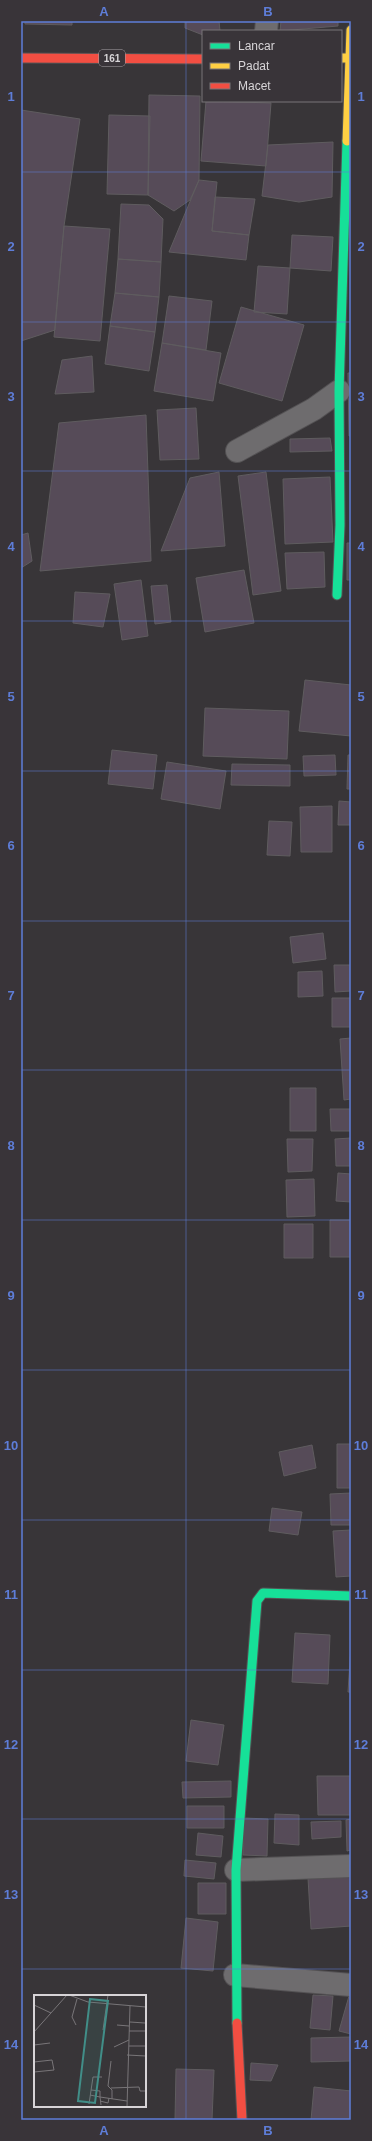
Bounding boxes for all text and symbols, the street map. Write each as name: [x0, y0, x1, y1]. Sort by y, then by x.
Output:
text: A: [99, 4, 109, 19]
text: B: [263, 4, 273, 19]
legend: [202, 30, 342, 102]
text: Lancar: [238, 39, 275, 53]
road number: 161: [99, 50, 125, 66]
text: Padat: [238, 59, 270, 73]
text: Macet: [238, 79, 271, 93]
text: 1: [7, 89, 15, 104]
text: 1: [357, 89, 365, 104]
text: 2: [7, 239, 15, 254]
text: 2: [357, 239, 365, 254]
text: 3: [7, 389, 15, 404]
text: 3: [357, 389, 365, 404]
text: 4: [7, 539, 15, 554]
text: 4: [357, 539, 365, 554]
text: 5: [7, 689, 15, 704]
text: 5: [357, 689, 365, 704]
text: 6: [7, 838, 15, 853]
text: 6: [357, 838, 365, 853]
text: 7: [7, 988, 15, 1003]
text: 7: [357, 988, 365, 1003]
text: 8: [7, 1138, 15, 1153]
text: 8: [357, 1138, 365, 1153]
text: 9: [7, 1288, 15, 1303]
text: 9: [357, 1288, 365, 1303]
text: 10: [4, 1438, 18, 1453]
text: 10: [354, 1438, 368, 1453]
text: 11: [4, 1587, 18, 1602]
text: 11: [354, 1587, 368, 1602]
text: 12: [4, 1737, 18, 1752]
text: 12: [354, 1737, 368, 1752]
text: 13: [4, 1887, 18, 1902]
text: 13: [354, 1887, 368, 1902]
inset map: [34, 1995, 146, 2107]
text: 14: [4, 2037, 19, 2052]
text: 14: [354, 2037, 369, 2052]
text: A: [99, 2123, 109, 2138]
text: B: [263, 2123, 273, 2138]

